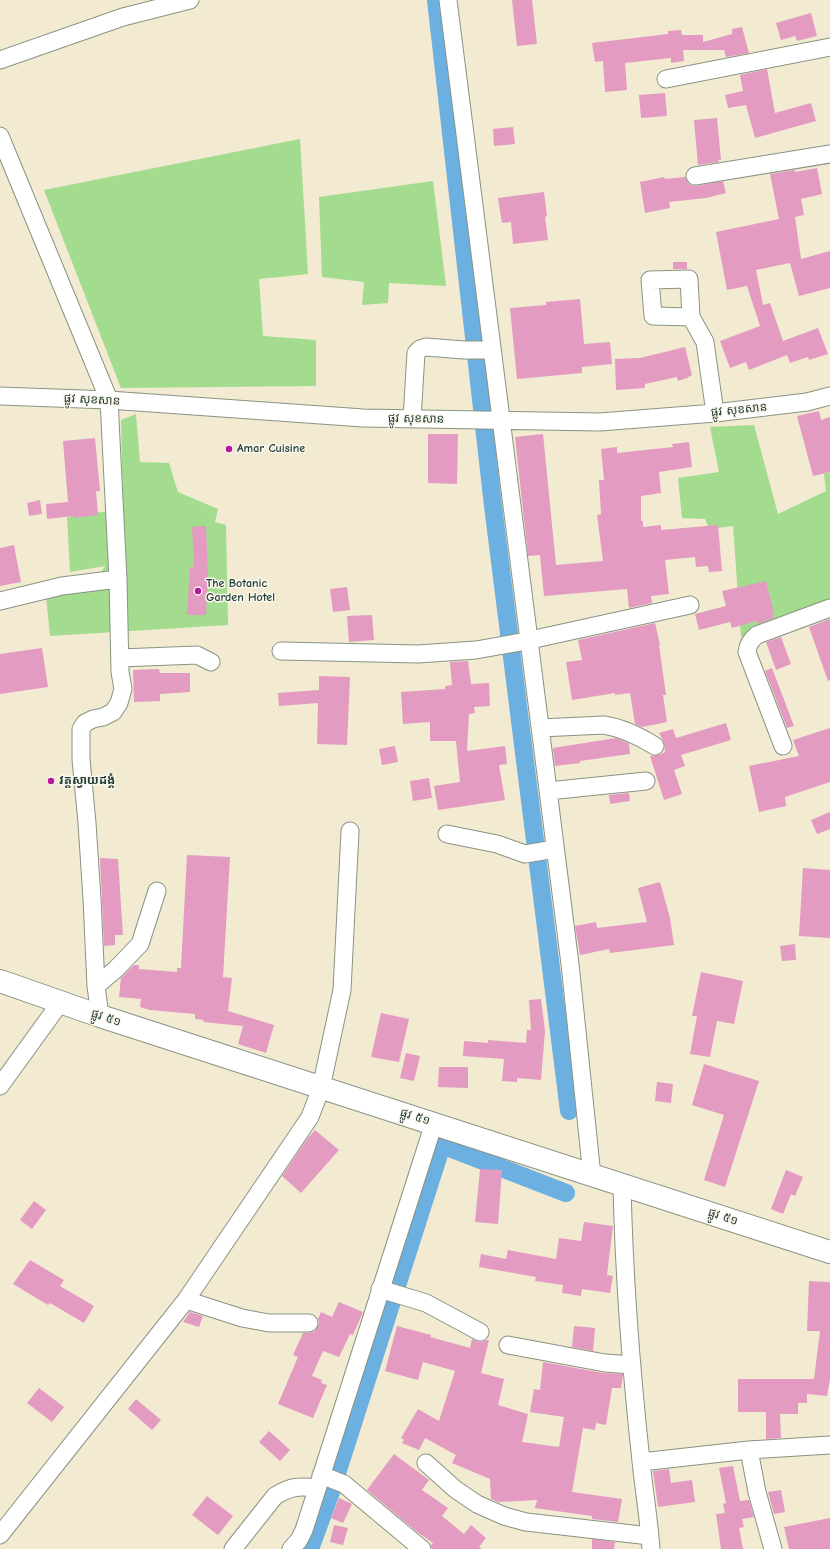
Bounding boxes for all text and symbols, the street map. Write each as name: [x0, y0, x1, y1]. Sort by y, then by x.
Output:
street label: ផ្លូវ សុខសាន: [63, 391, 121, 409]
street label: ផ្លូវ សុខសាន: [710, 400, 768, 420]
street label: ផ្លូវ សុខសាន: [388, 411, 444, 427]
place label: Amar Cuisine: [237, 442, 305, 456]
marker: Amar Cuisine: [224, 444, 234, 454]
place label: The Botanic Garden Hotel: [206, 577, 275, 605]
marker: The Botanic Garden Hotel: [193, 586, 203, 596]
place label: វត្តស្វាយដង្គំ: [59, 774, 115, 788]
marker: វត្តស្វាយដង្គំ: [46, 776, 56, 786]
street label: ផ្លូវ ៥១: [89, 1006, 123, 1030]
street label: ផ្លូវ ៥១: [398, 1106, 432, 1128]
street label: ផ្លូវ ៥១: [706, 1205, 740, 1229]

